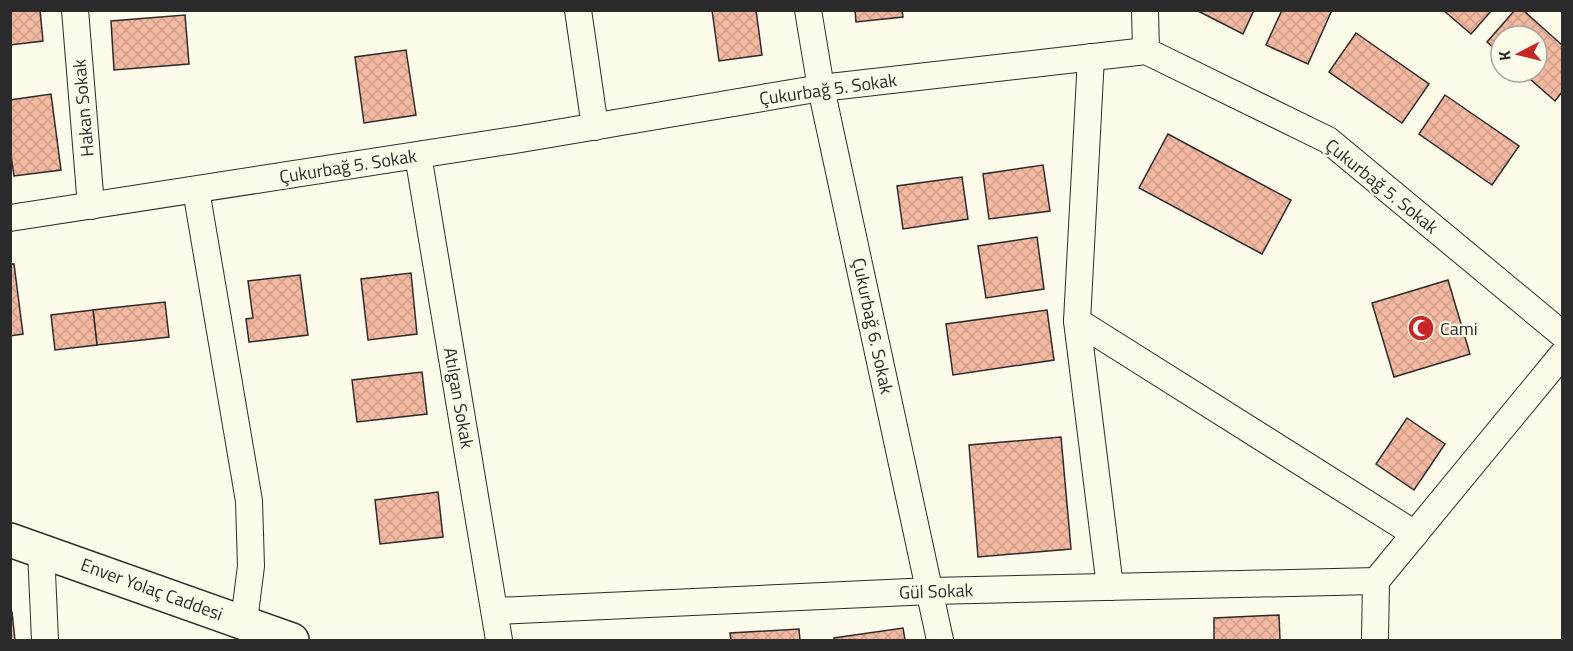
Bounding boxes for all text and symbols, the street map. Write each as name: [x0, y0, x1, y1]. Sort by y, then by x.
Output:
north arrow: [1489, 24, 1549, 84]
text: K: [1492, 49, 1517, 62]
street label: Hakan Sokak: [65, 58, 101, 158]
street label: Çukurbağ 5. Sokak: [757, 66, 899, 112]
street label: Çukurbağ 5. Sokak: [1320, 132, 1445, 240]
street label: Çukurbağ 5. Sokak: [277, 142, 419, 190]
street label: Çukurbağ 6. Sokak: [845, 255, 901, 397]
mosque icon: Cami: [1406, 313, 1436, 343]
place label: Cami: [1440, 315, 1478, 342]
street label: Atılgan Sokak: [437, 345, 481, 451]
street label: Enver Yolaç Caddesi: [77, 551, 227, 627]
street label: Gül Sokak: [898, 576, 974, 606]

